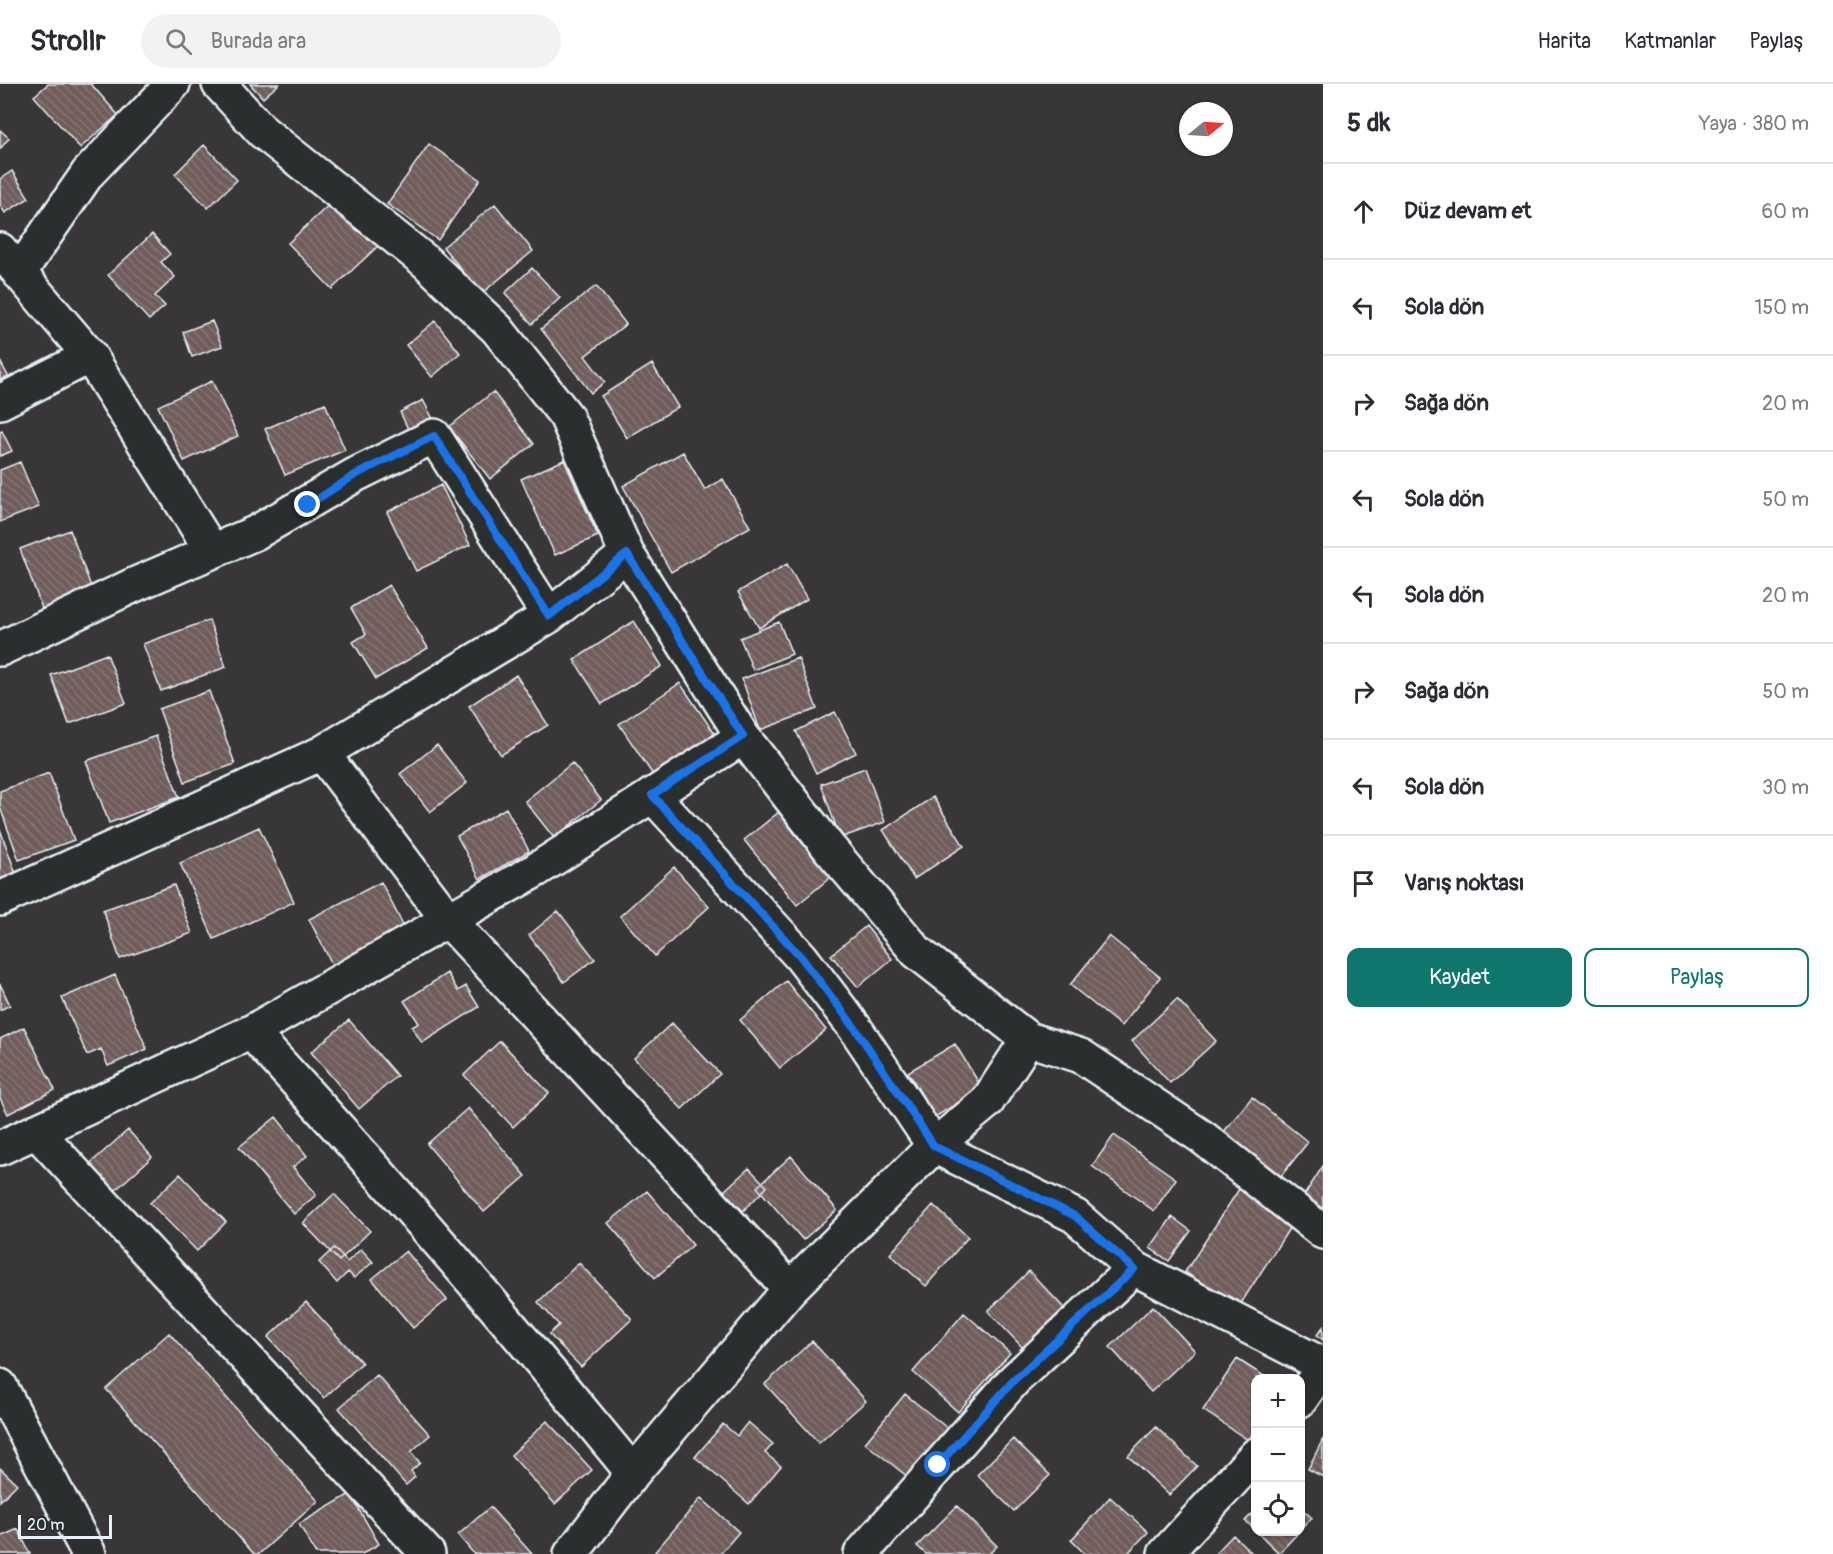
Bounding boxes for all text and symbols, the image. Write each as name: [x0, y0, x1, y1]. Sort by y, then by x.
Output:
search box: [141, 14, 561, 68]
text: Strollr: [30, 24, 105, 59]
icon: search: [162, 25, 195, 58]
text: Burada ara: [210, 27, 306, 55]
text: Harita: [1538, 28, 1591, 55]
text: Katmanlar: [1624, 28, 1716, 55]
text: Paylaş: [1749, 28, 1803, 55]
north arrow: [1179, 102, 1233, 156]
text: 5 dk: [1347, 107, 1390, 139]
text: Yaya · 380 m: [1699, 111, 1809, 136]
icon: ahead: [1347, 195, 1380, 228]
text: Düz devam et: [1404, 197, 1531, 225]
text: 60 m: [1762, 199, 1809, 224]
icon: left: [1347, 291, 1380, 324]
text: Sola dön: [1404, 293, 1484, 321]
text: 150 m: [1755, 295, 1809, 320]
icon: right: [1347, 387, 1380, 420]
text: Sağa dön: [1404, 389, 1489, 417]
text: 20 m: [1762, 391, 1809, 416]
icon: left: [1347, 483, 1380, 516]
text: Sola dön: [1404, 485, 1484, 513]
text: 50 m: [1762, 487, 1809, 512]
route end: [294, 491, 320, 517]
icon: left: [1347, 579, 1380, 612]
text: Sola dön: [1404, 581, 1484, 609]
text: 20 m: [1762, 583, 1809, 608]
icon: right: [1347, 675, 1380, 708]
text: Sağa dön: [1404, 677, 1489, 705]
text: 50 m: [1762, 679, 1809, 704]
icon: left: [1347, 771, 1380, 804]
text: Sola dön: [1404, 773, 1484, 801]
text: 30 m: [1762, 775, 1809, 800]
icon: arrive: [1347, 867, 1380, 900]
text: Varış noktası: [1404, 869, 1525, 897]
button: Kaydet: [1347, 948, 1572, 1007]
button: Paylaş: [1584, 948, 1809, 1007]
map controls: [1251, 1374, 1305, 1536]
button: +: [1251, 1374, 1305, 1428]
button: −: [1251, 1428, 1305, 1482]
route start: [924, 1451, 950, 1477]
button: locate: [1251, 1482, 1305, 1536]
scale bar: [18, 1512, 112, 1540]
text: 20 m: [27, 1515, 65, 1535]

